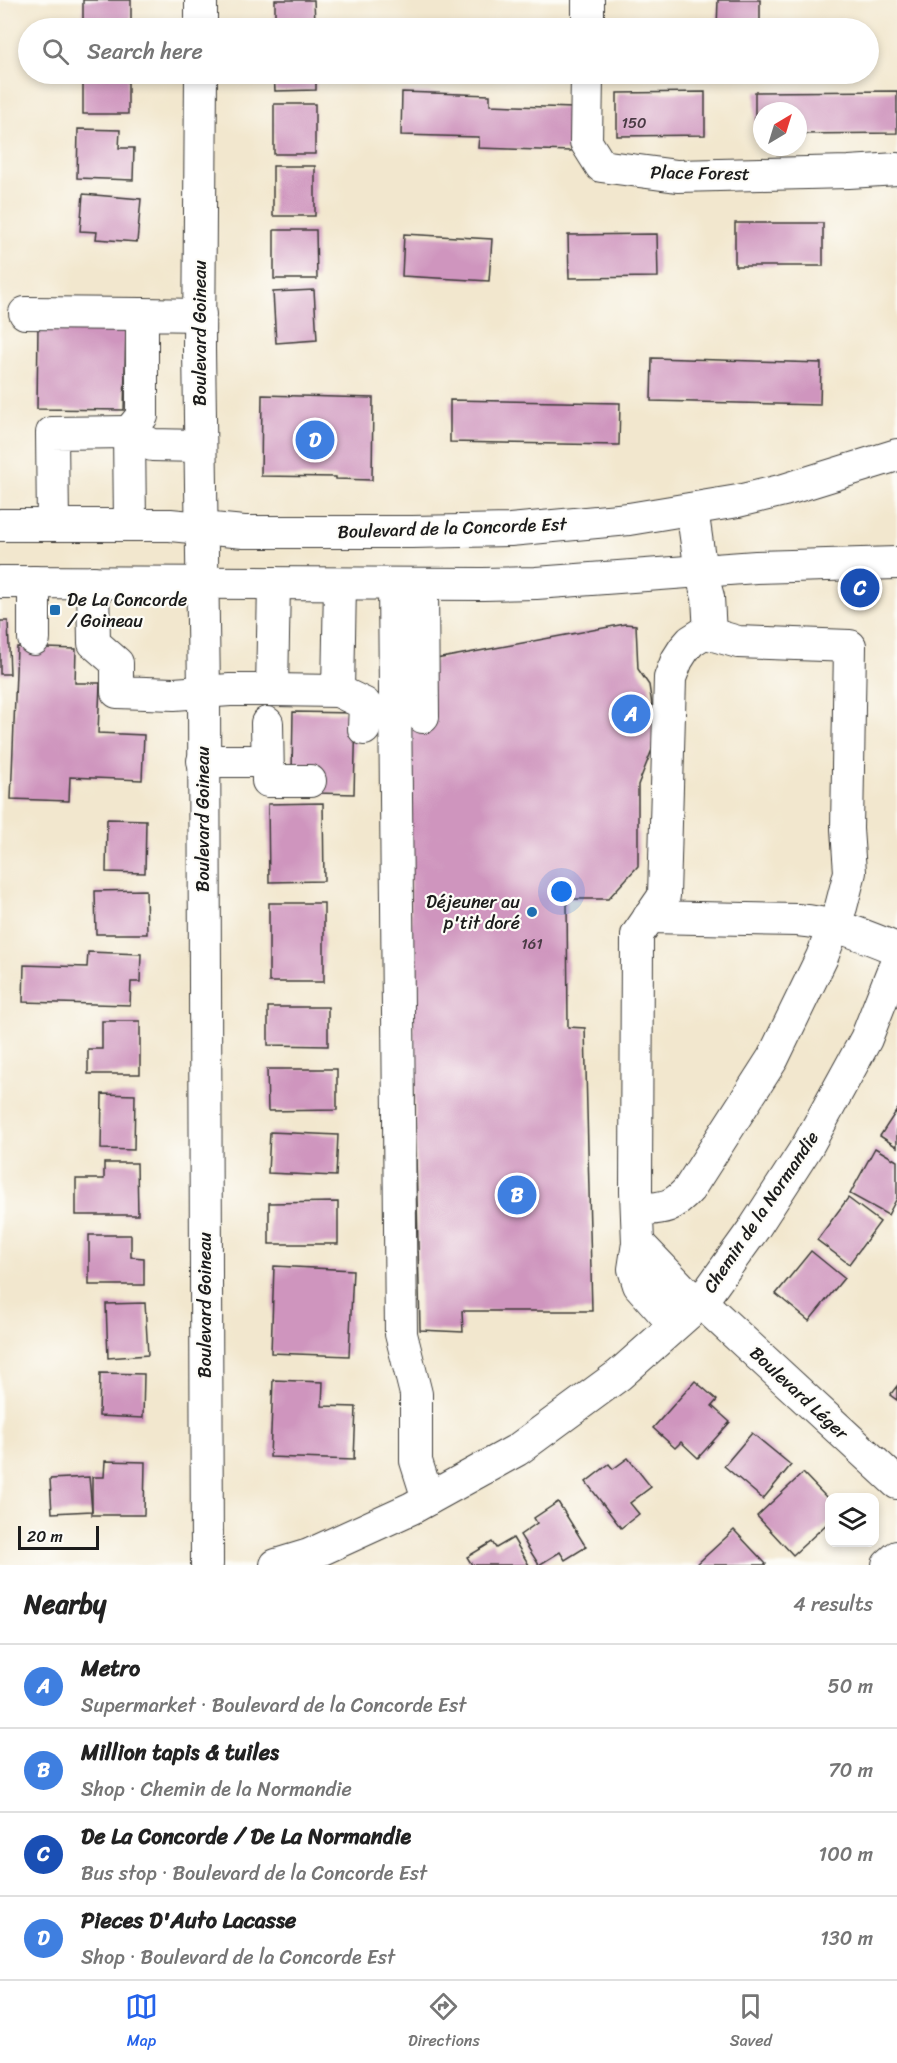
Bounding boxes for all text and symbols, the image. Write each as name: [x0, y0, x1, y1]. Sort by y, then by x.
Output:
search box: [18, 18, 879, 84]
text: Search here: [87, 32, 203, 71]
icon: search: [39, 35, 72, 68]
north arrow: [753, 102, 807, 156]
house number: 150: [621, 110, 647, 136]
street label: Place Forest: [650, 156, 750, 190]
street label: Boulevard Goineau: [184, 260, 216, 406]
pin: D: [296, 418, 334, 462]
street label: Boulevard de la Concorde Est: [337, 508, 568, 548]
pin: C: [840, 566, 880, 610]
place label: De La Concorde / Goineau: [67, 584, 187, 637]
marker: De La Concorde / Goineau: [48, 603, 62, 617]
pin: A: [612, 692, 650, 736]
street label: Boulevard Goineau: [187, 746, 219, 892]
your location: [547, 877, 576, 906]
place label: Déjeuner au p'tit doré: [426, 886, 520, 939]
marker: Déjeuner au p'tit doré: [525, 905, 539, 919]
house number: 161: [521, 931, 543, 957]
street label: Chemin de la Normandie: [695, 1124, 827, 1300]
pin: B: [498, 1172, 536, 1218]
street label: Boulevard Goineau: [189, 1232, 221, 1378]
street label: Boulevard Léger: [742, 1338, 857, 1449]
map controls: [825, 1493, 879, 1547]
button: layers: [825, 1493, 879, 1547]
text: 20 m: [27, 1522, 63, 1551]
scale bar: [18, 1523, 99, 1550]
text: Nearby: [24, 1581, 106, 1627]
text: 4 results: [793, 1587, 873, 1622]
text: Metro: [81, 1649, 140, 1688]
text: A: [37, 1669, 50, 1704]
text: 50 m: [828, 1669, 873, 1704]
text: Supermarket · Boulevard de la Concorde Est: [81, 1688, 466, 1723]
text: Million tapis & tuiles: [81, 1733, 279, 1772]
text: B: [37, 1753, 50, 1788]
text: 70 m: [828, 1753, 873, 1788]
text: Shop · Chemin de la Normandie: [81, 1772, 352, 1807]
text: De La Concorde / De La Normandie: [81, 1817, 411, 1856]
text: C: [37, 1837, 50, 1872]
text: 100 m: [819, 1837, 873, 1872]
text: Bus stop · Boulevard de la Concorde Est: [81, 1856, 427, 1891]
text: Pieces D'Auto Lacasse: [81, 1901, 296, 1940]
text: D: [38, 1921, 49, 1956]
text: 130 m: [820, 1921, 873, 1956]
text: Shop · Boulevard de la Concorde Est: [81, 1940, 395, 1975]
tab: Map: [125, 1990, 158, 2055]
tab: Directions: [408, 1990, 480, 2055]
tab: Saved: [730, 1990, 772, 2055]

